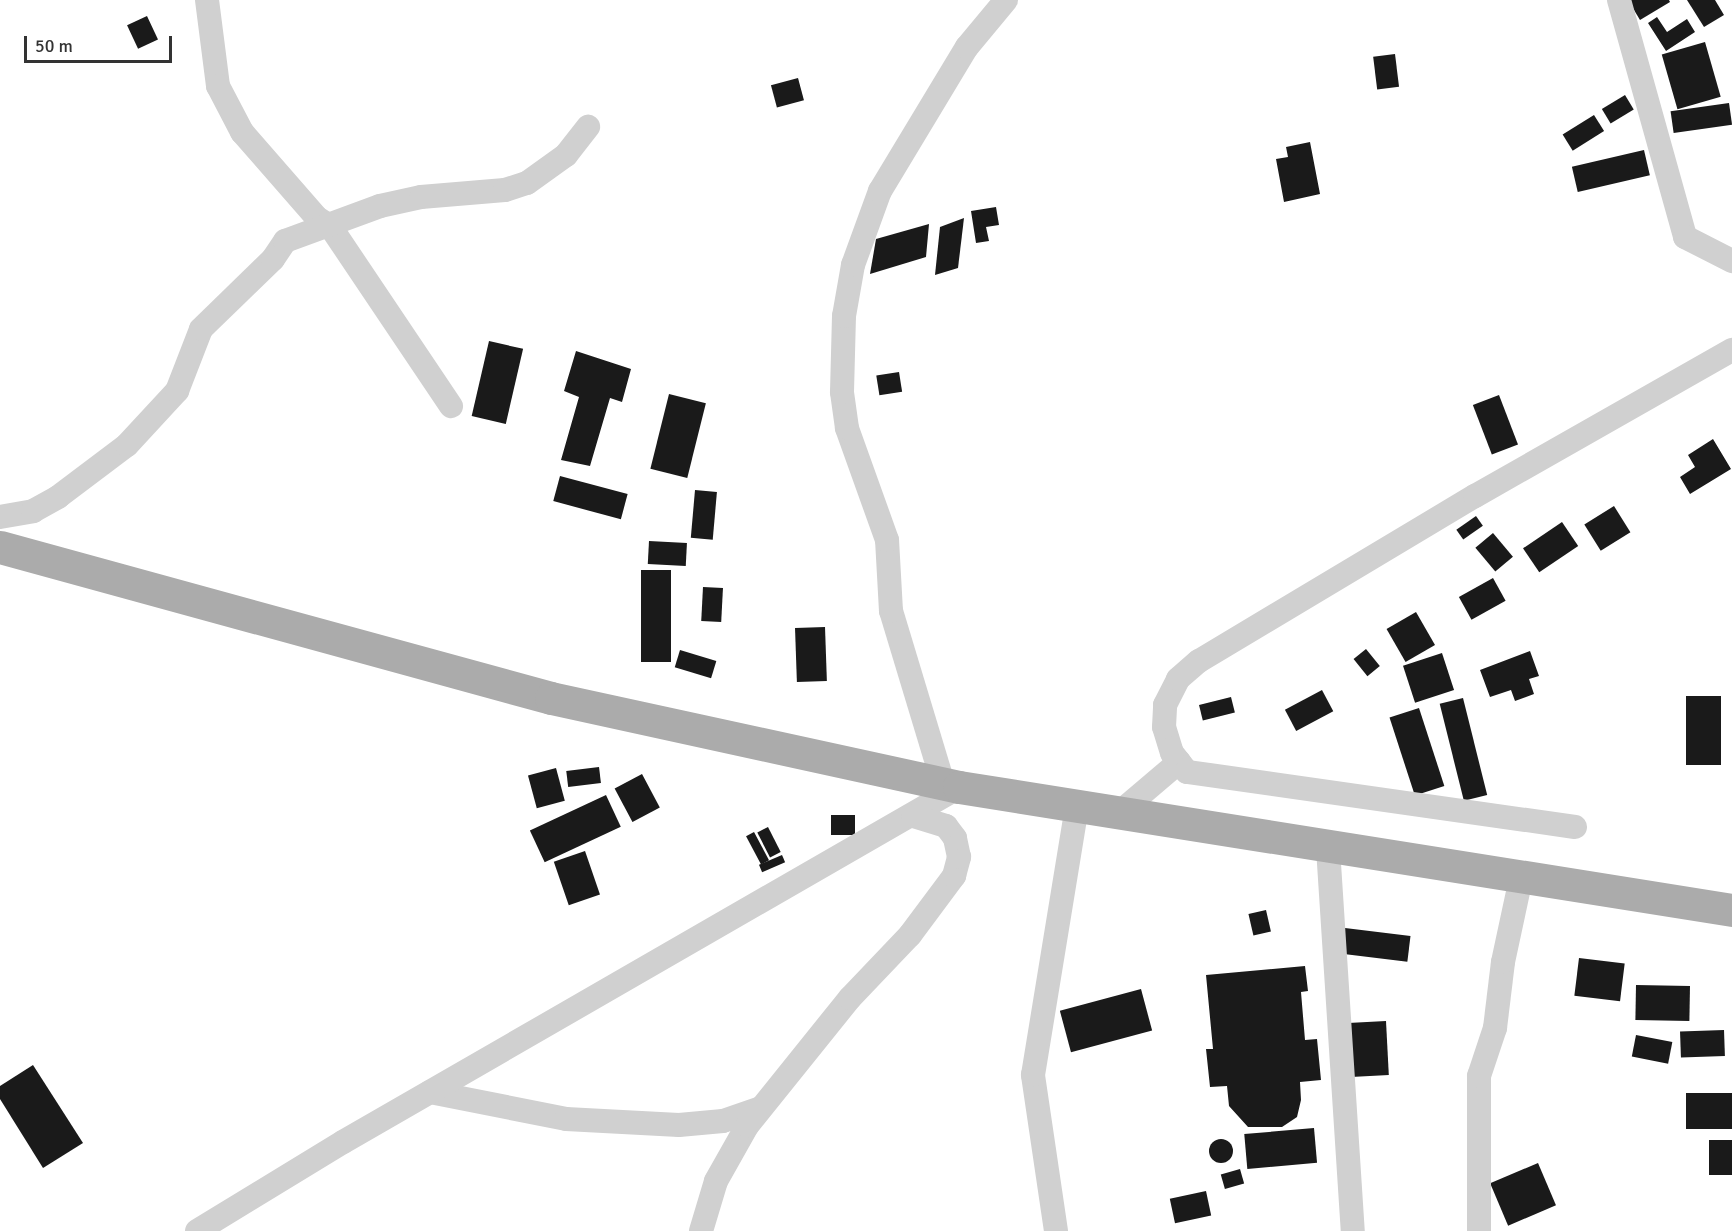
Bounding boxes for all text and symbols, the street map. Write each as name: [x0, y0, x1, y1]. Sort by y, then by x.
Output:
scale bar: [27, 24, 176, 62]
text: 50 m: [35, 35, 73, 57]

